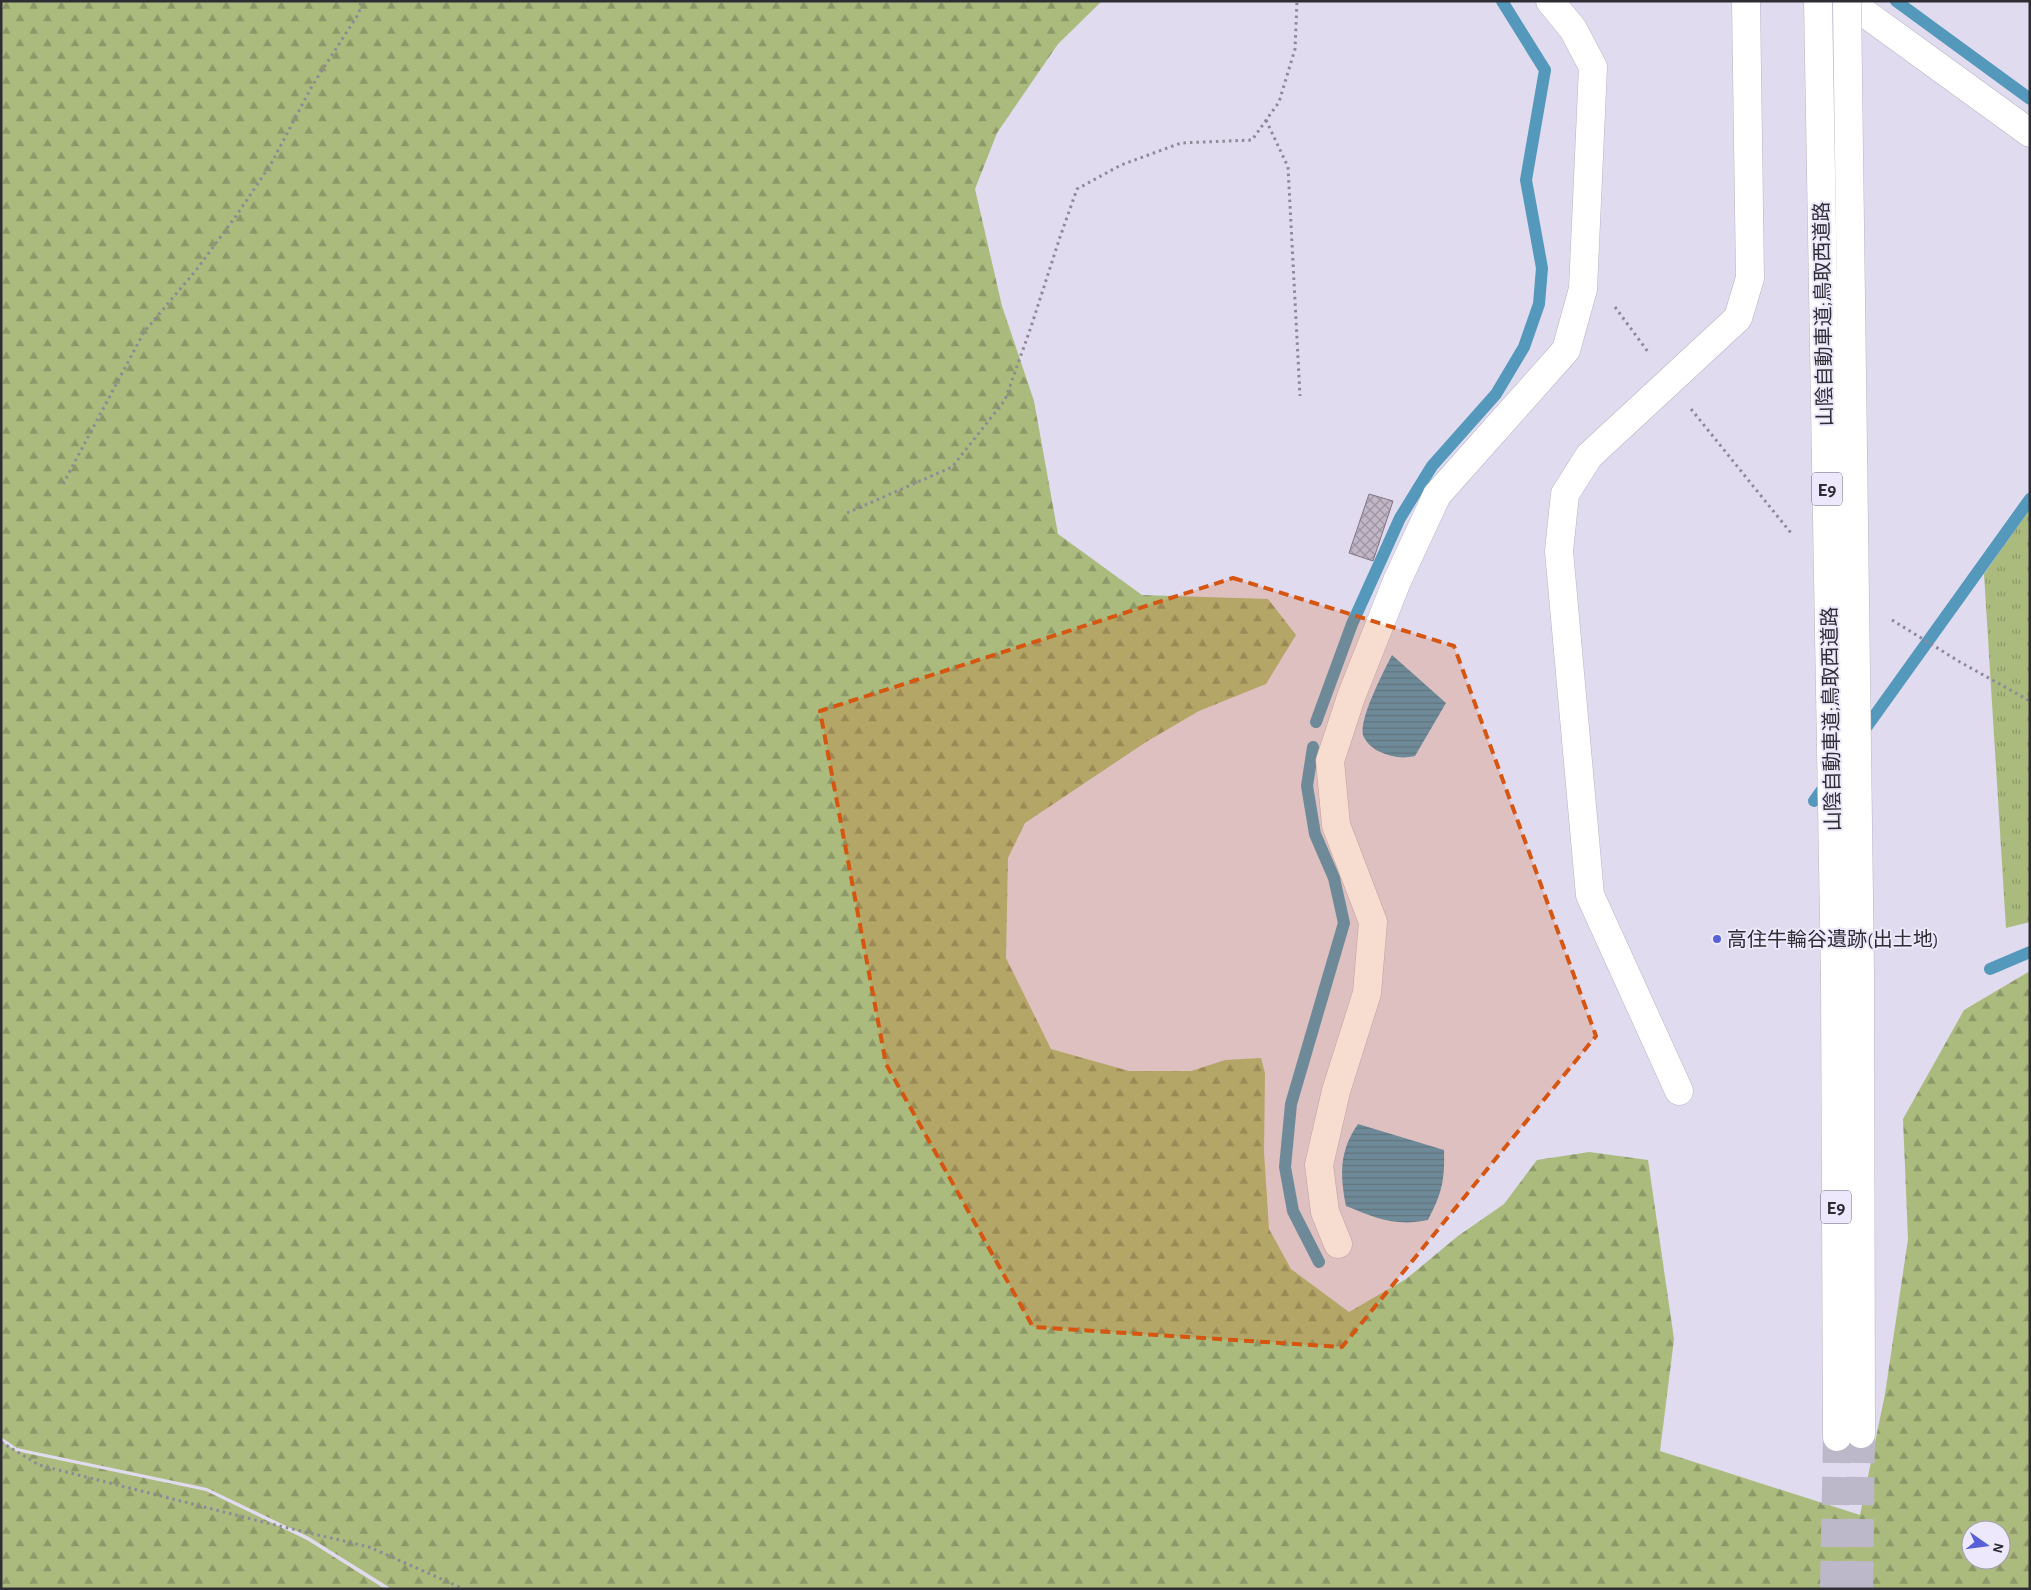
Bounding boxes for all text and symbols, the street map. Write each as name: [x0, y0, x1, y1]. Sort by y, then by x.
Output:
street label: 山陰自動車道;鳥取西道路: [1811, 202, 1836, 426]
road number: E9: [1812, 472, 1842, 506]
street label: 山陰自動車道;鳥取西道路: [1819, 607, 1844, 831]
place label: 高住牛輪谷遺跡(出土地): [1727, 929, 1939, 950]
marker: 高住牛輪谷遺跡(出土地): [1711, 933, 1723, 945]
road number: E9: [1821, 1190, 1851, 1224]
north arrow: [1961, 1520, 2011, 1570]
text: N: [1990, 1541, 2006, 1554]

